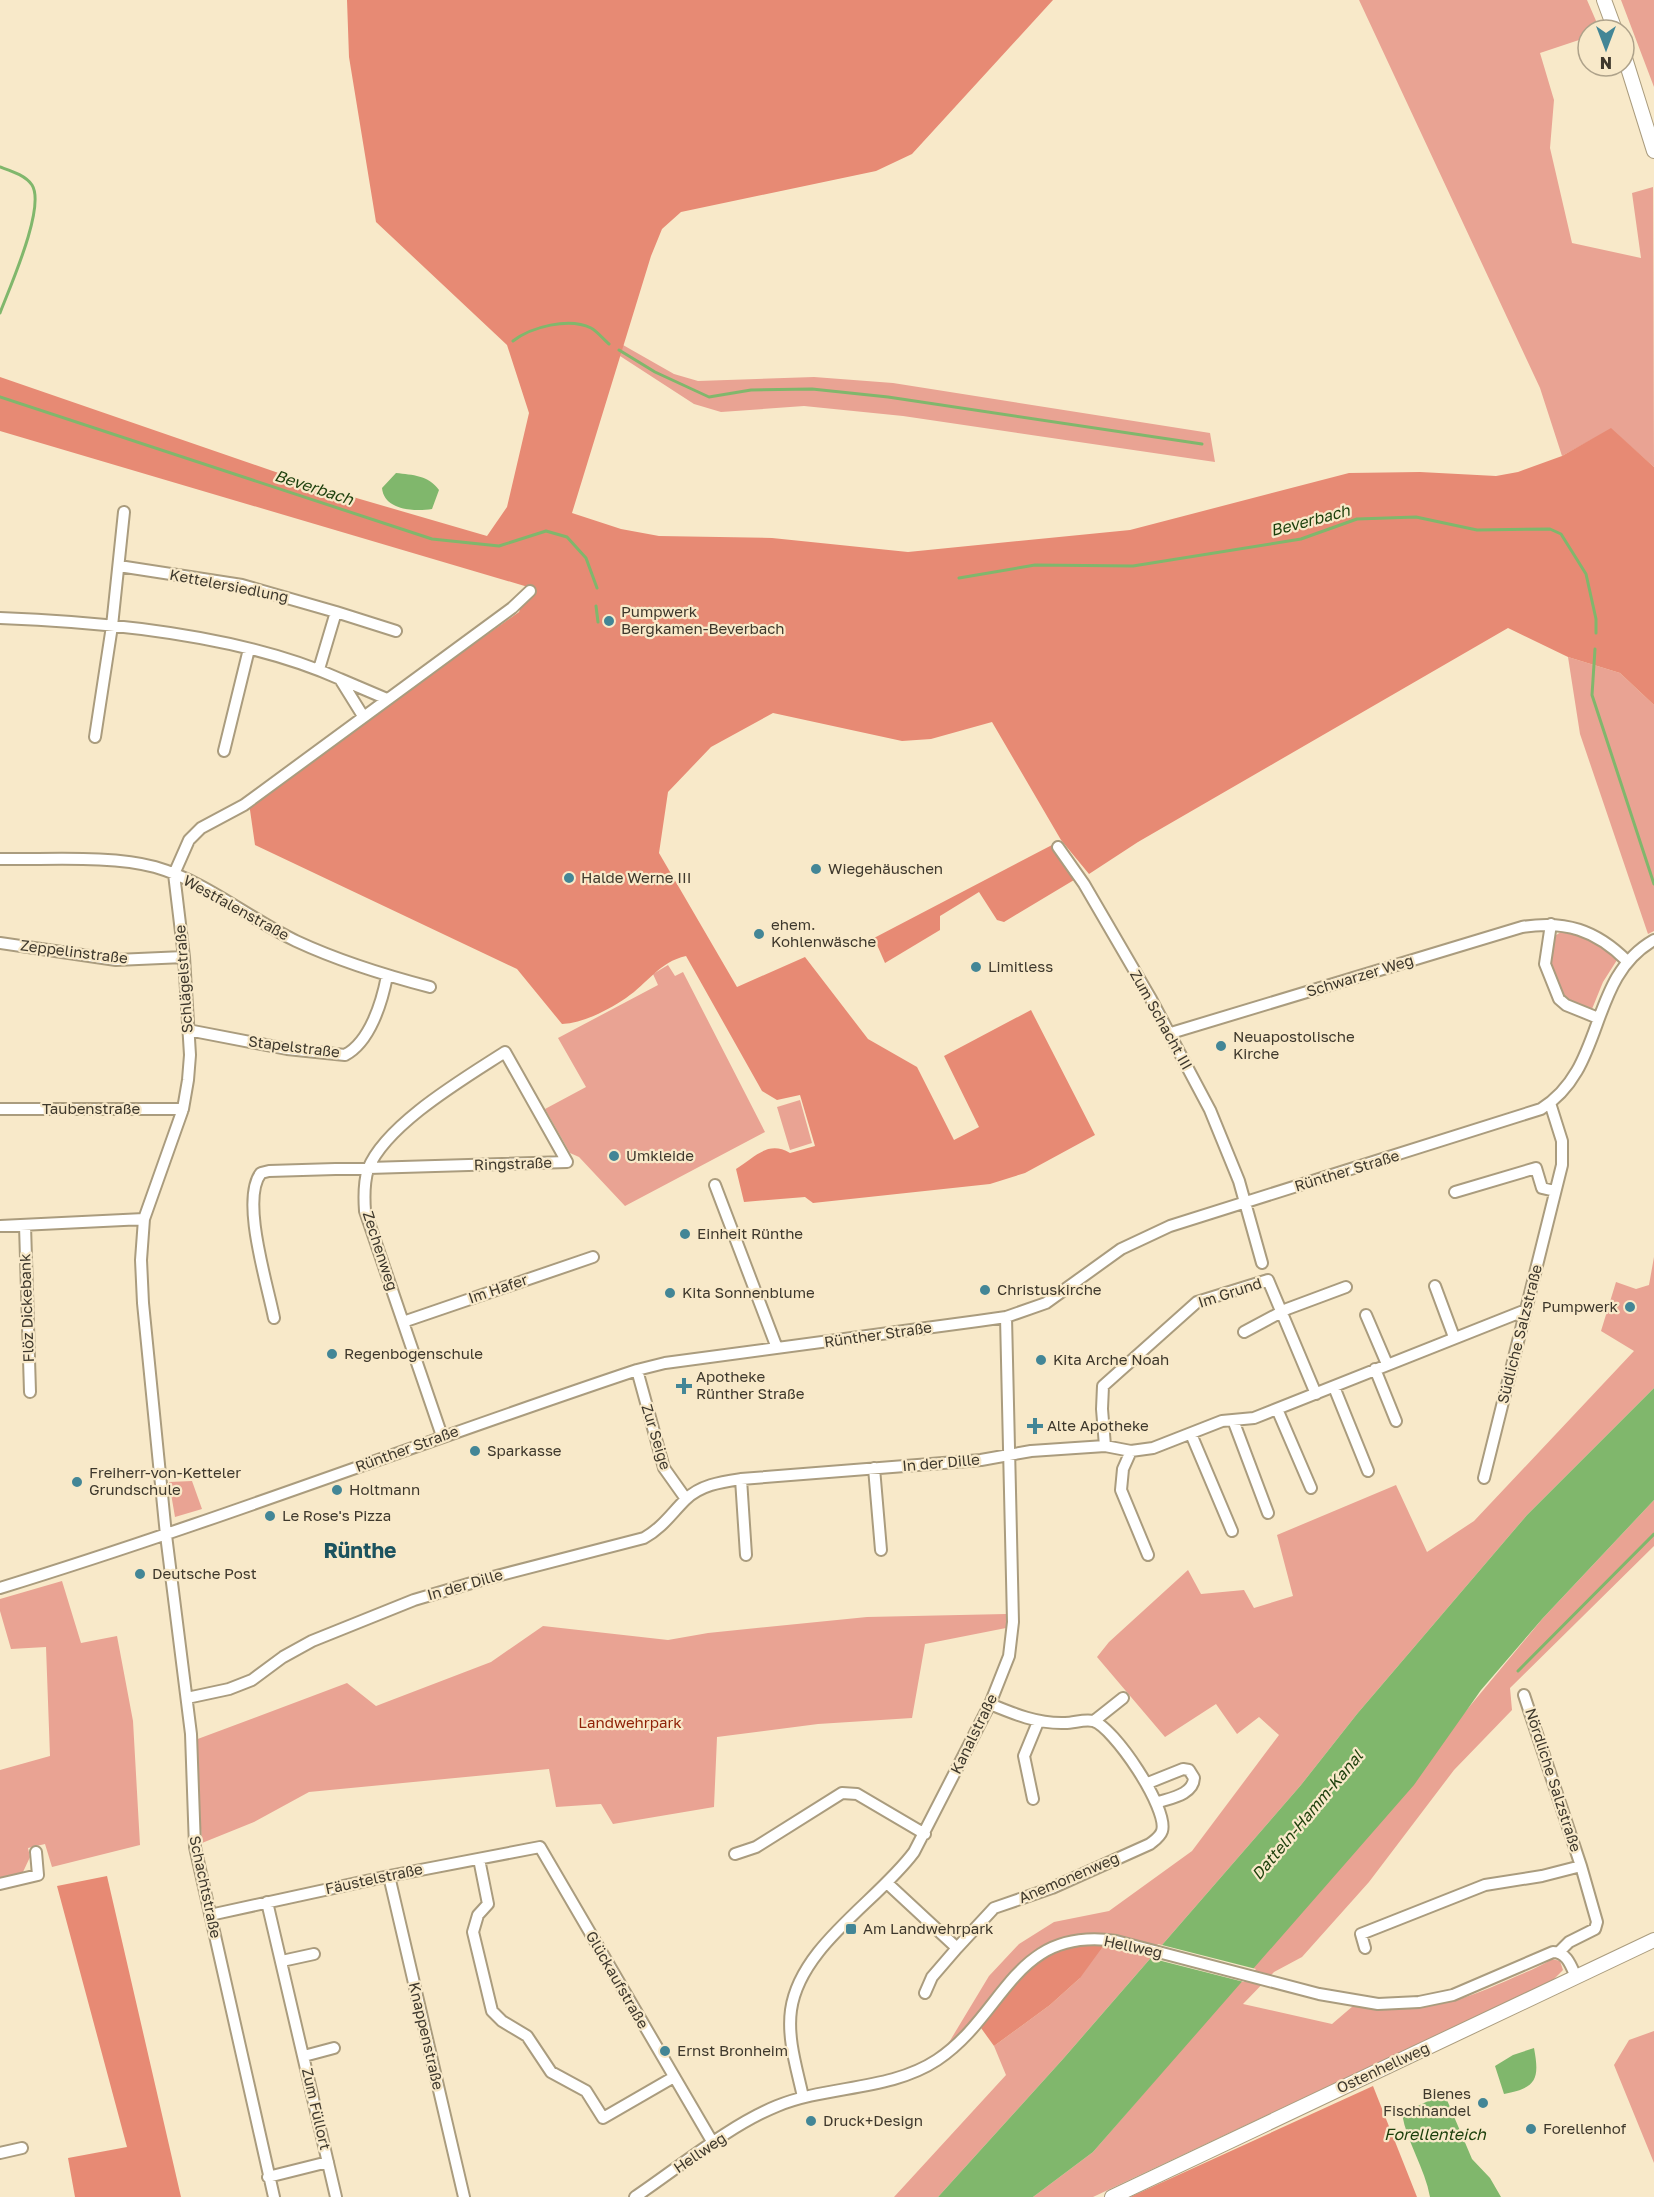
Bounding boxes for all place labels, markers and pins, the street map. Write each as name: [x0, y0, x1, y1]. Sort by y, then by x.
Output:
place label: Pumpwerk Bergkamen-Beverbach: [621, 602, 785, 637]
marker: Pumpwerk Bergkamen-Beverbach: [602, 614, 616, 628]
place label: Wiegehäuschen: [828, 859, 943, 877]
marker: Wiegehäuschen: [809, 862, 823, 876]
place label: Halde Werne III: [581, 868, 691, 886]
marker: Halde Werne III: [562, 871, 576, 885]
place label: ehem. Kohlenwäsche: [771, 915, 876, 950]
marker: ehem. Kohlenwäsche: [752, 927, 766, 941]
place label: Limitless: [988, 957, 1053, 975]
marker: Limitless: [969, 960, 983, 974]
place label: Neuapostolische Kirche: [1233, 1027, 1355, 1062]
marker: Neuapostolische Kirche: [1214, 1039, 1228, 1053]
place label: Umkleide: [626, 1146, 694, 1164]
marker: Umkleide: [607, 1149, 621, 1163]
place label: Einheit Rünthe: [697, 1224, 803, 1242]
marker: Einheit Rünthe: [678, 1227, 692, 1241]
place label: Christuskirche: [997, 1280, 1102, 1298]
place label: Kita Sonnenblume: [682, 1283, 815, 1301]
marker: Christuskirche: [978, 1283, 992, 1297]
marker: Kita Sonnenblume: [663, 1286, 677, 1300]
place label: Pumpwerk: [1542, 1297, 1619, 1315]
marker: Pumpwerk: [1623, 1300, 1637, 1314]
place label: Regenbogenschule: [344, 1344, 483, 1362]
marker: Regenbogenschule: [325, 1347, 339, 1361]
place label: Kita Arche Noah: [1053, 1350, 1169, 1368]
marker: Kita Arche Noah: [1034, 1353, 1048, 1367]
place label: Apotheke Rünther Straße: [696, 1367, 805, 1402]
marker: Apotheke Rünther Straße: [677, 1379, 691, 1393]
place label: Alte Apotheke: [1047, 1416, 1149, 1434]
marker: Alte Apotheke: [1028, 1419, 1042, 1433]
place label: Sparkasse: [487, 1441, 562, 1459]
marker: Sparkasse: [468, 1444, 482, 1458]
place label: Freiherr-von-Ketteler Grundschule: [89, 1463, 241, 1498]
marker: Freiherr-von-Ketteler Grundschule: [70, 1475, 84, 1489]
place label: Holtmann: [349, 1480, 420, 1498]
marker: Holtmann: [330, 1483, 344, 1497]
place label: Le Rose's Pizza: [282, 1506, 391, 1524]
marker: Le Rose's Pizza: [263, 1509, 277, 1523]
place label: Deutsche Post: [152, 1564, 257, 1582]
marker: Deutsche Post: [133, 1567, 147, 1581]
place label: Am Landwehrpark: [863, 1919, 994, 1937]
marker: Am Landwehrpark: [844, 1922, 858, 1936]
place label: Ernst Bronheim: [677, 2041, 788, 2059]
marker: Ernst Bronheim: [658, 2044, 672, 2058]
place label: Bienes Fischhandel: [1383, 2084, 1471, 2119]
marker: Bienes Fischhandel: [1476, 2096, 1490, 2110]
place label: Druck+Design: [823, 2111, 923, 2129]
marker: Druck+Design: [804, 2114, 818, 2128]
place label: Forellenhof: [1543, 2119, 1627, 2137]
marker: Forellenhof: [1524, 2122, 1538, 2136]

